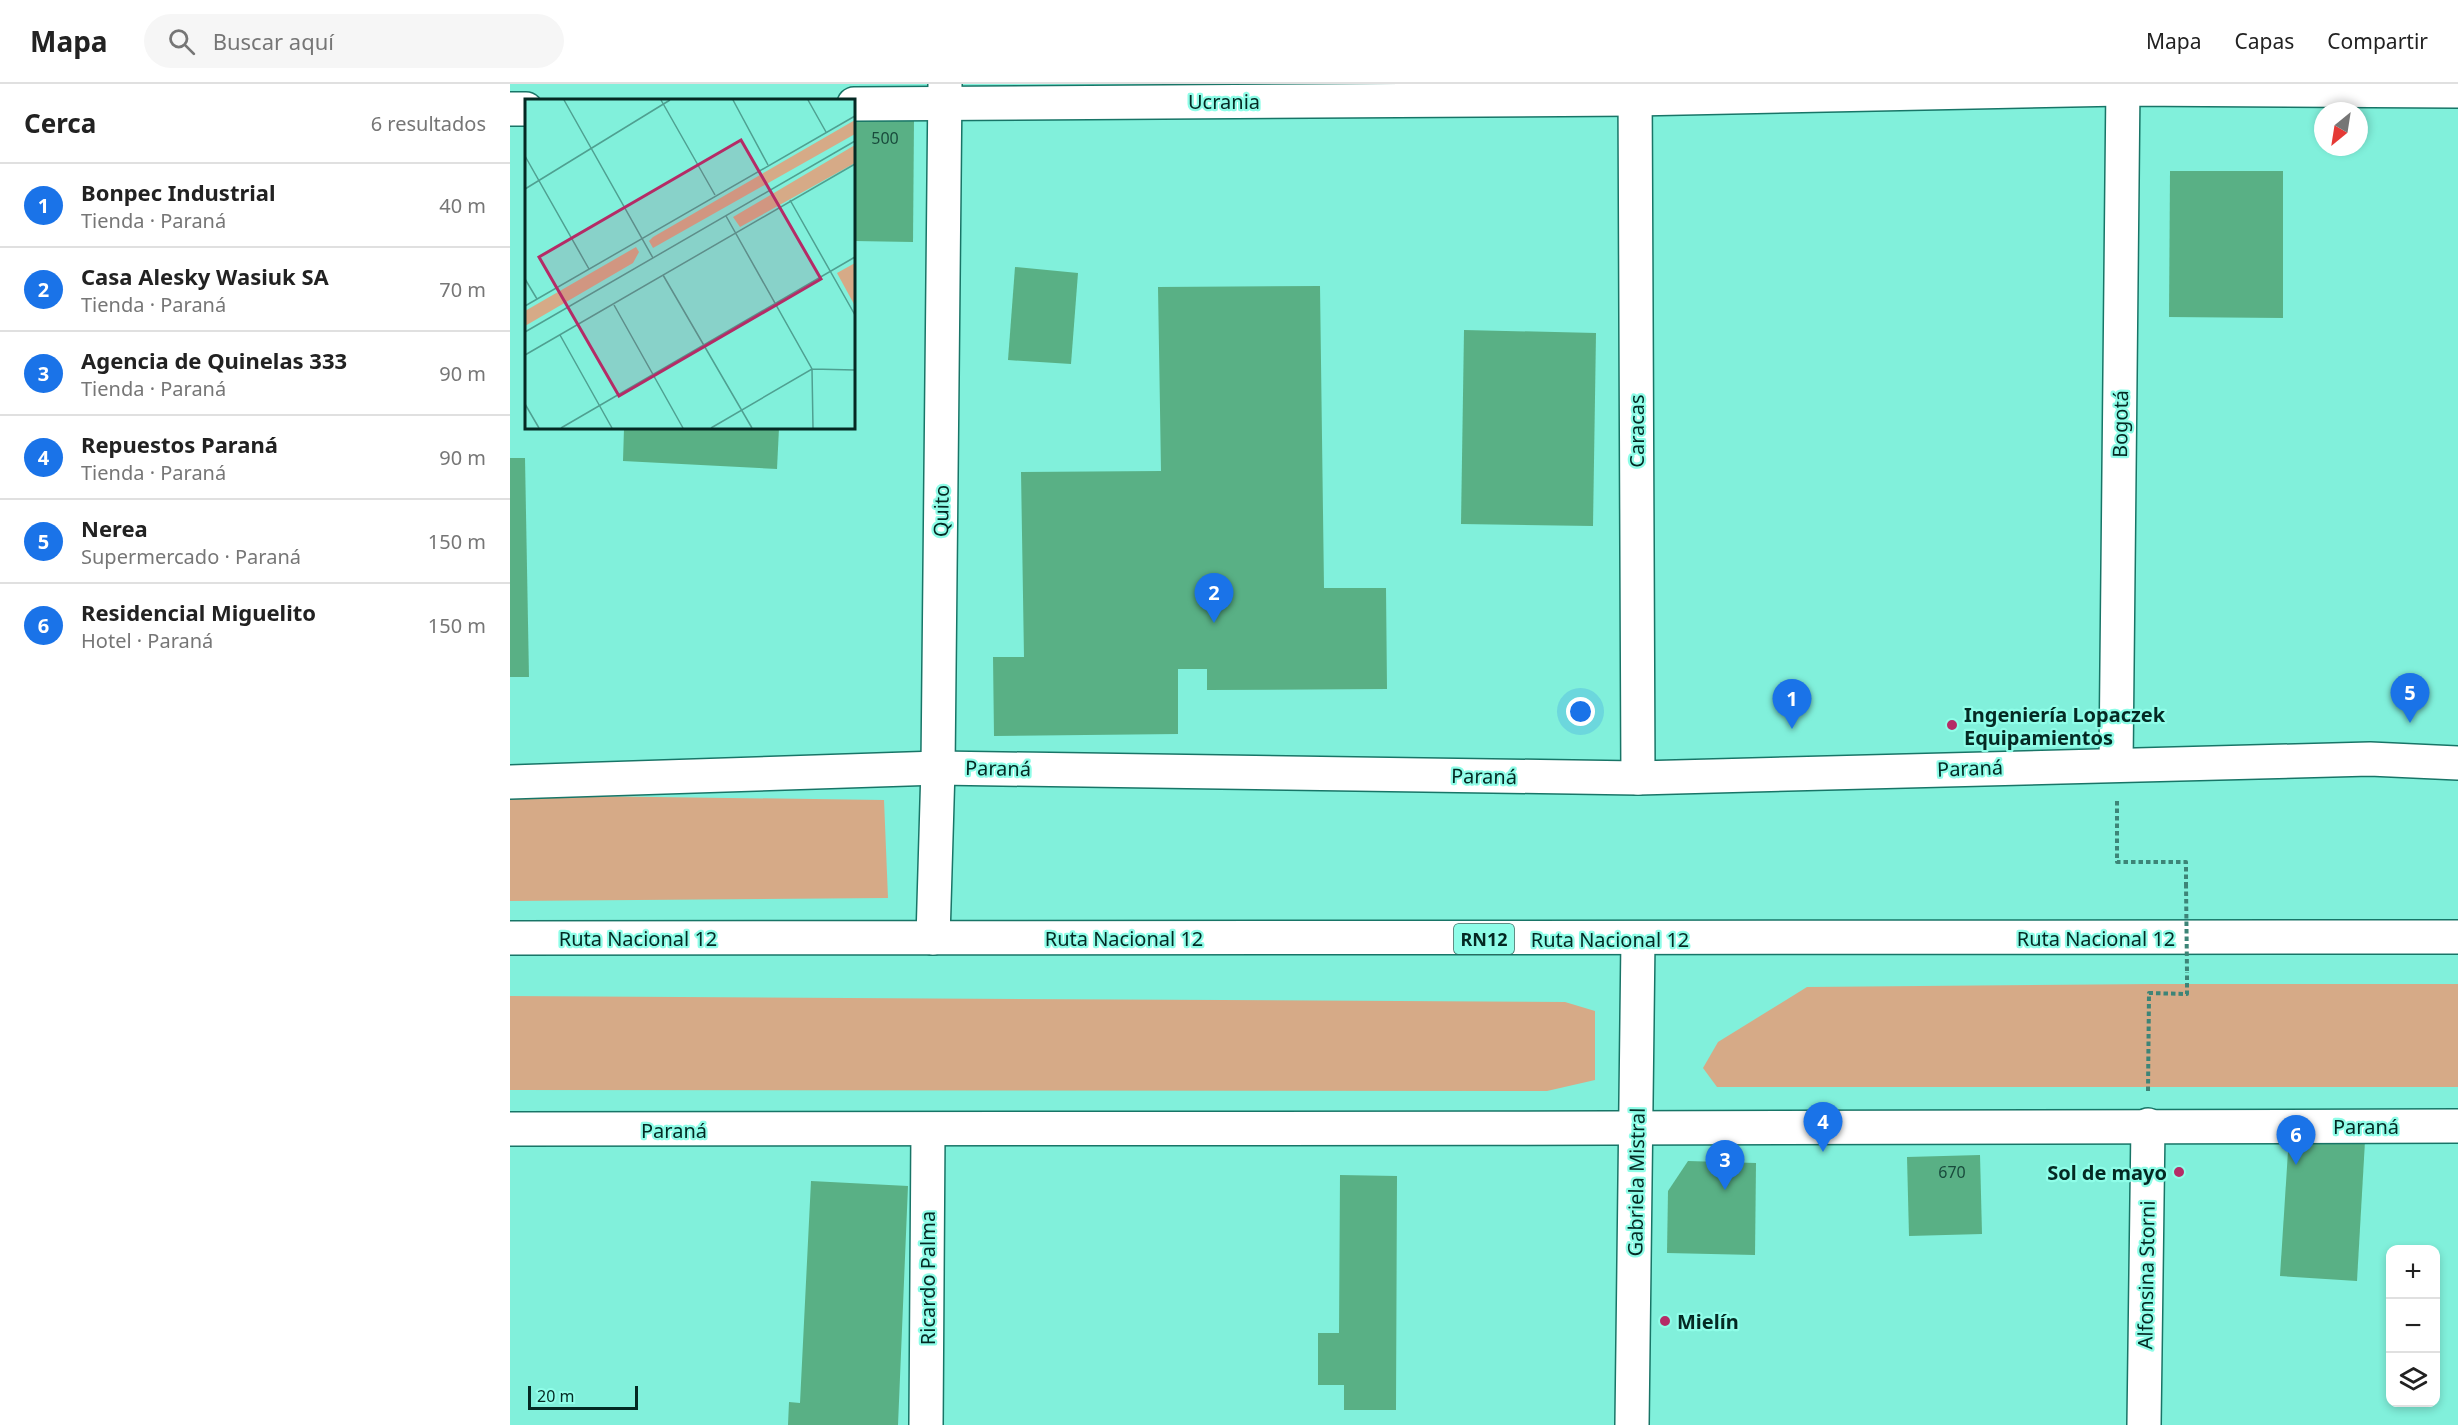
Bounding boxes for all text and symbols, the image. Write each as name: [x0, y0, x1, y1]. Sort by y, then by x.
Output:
search box: [144, 14, 564, 68]
text: Mapa: [30, 22, 108, 60]
icon: search: [165, 25, 198, 58]
text: Buscar aquí: [213, 26, 334, 56]
text: Mapa: [2146, 27, 2202, 55]
text: Capas: [2235, 27, 2294, 55]
text: Compartir: [2327, 27, 2428, 55]
street label: Ucrania: [1188, 88, 1260, 115]
inset map: [525, 99, 855, 429]
north arrow: [2314, 102, 2368, 156]
text: Cerca: [24, 105, 96, 141]
text: 6 resultados: [371, 110, 486, 137]
house number: 500: [871, 127, 899, 149]
text: Bonpec Industrial: [81, 177, 276, 207]
text: 1: [38, 192, 49, 219]
text: 40 m: [439, 192, 486, 219]
text: Tienda · Paraná: [81, 207, 226, 234]
text: Casa Alesky Wasiuk SA: [81, 261, 329, 291]
text: 2: [38, 276, 49, 303]
text: 70 m: [439, 276, 486, 303]
text: Tienda · Paraná: [81, 291, 226, 318]
text: Agencia de Quinelas 333: [81, 345, 347, 375]
text: 3: [38, 360, 49, 387]
text: 90 m: [439, 360, 486, 387]
text: Tienda · Paraná: [81, 375, 226, 402]
street label: Bogotá: [2106, 390, 2134, 458]
street label: Caracas: [1623, 394, 1650, 468]
text: Repuestos Paraná: [81, 429, 278, 459]
text: 4: [38, 444, 49, 471]
text: 90 m: [439, 444, 486, 471]
text: Tienda · Paraná: [81, 459, 226, 486]
street label: Quito: [927, 485, 955, 537]
text: Nerea: [81, 513, 148, 543]
text: 5: [38, 528, 49, 555]
text: 150 m: [428, 528, 486, 555]
text: Supermercado · Paraná: [81, 543, 301, 570]
pin: 2: [1194, 574, 1234, 623]
text: Residencial Miguelito: [81, 597, 316, 627]
text: 6: [38, 612, 49, 639]
text: 150 m: [428, 612, 486, 639]
text: Hotel · Paraná: [81, 627, 213, 654]
pin: 5: [2390, 674, 2430, 723]
pin: 1: [1772, 680, 1812, 729]
your location: [1566, 697, 1595, 726]
place label: Ingeniería Lopaczek Equipamientos: [1964, 701, 2166, 751]
marker: Ingeniería Lopaczek Equipamientos: [1945, 718, 1959, 732]
street label: Paraná: [1937, 753, 2003, 783]
street label: Paraná: [965, 754, 1031, 782]
street label: Paraná: [1451, 762, 1517, 790]
road number: RN12: [1454, 924, 1514, 954]
street label: Ruta Nacional 12: [559, 925, 717, 952]
street label: Ruta Nacional 12: [1045, 925, 1203, 952]
street label: Ruta Nacional 12: [2017, 925, 2175, 952]
street label: Ruta Nacional 12: [1531, 926, 1689, 953]
pin: 4: [1804, 1102, 1842, 1152]
street label: Gabriela Mistral: [1621, 1107, 1651, 1257]
street label: Paraná: [2333, 1113, 2399, 1140]
pin: 6: [2276, 1116, 2316, 1165]
street label: Paraná: [641, 1117, 707, 1144]
pin: 3: [1706, 1140, 1744, 1190]
place label: Sol de mayo: [2047, 1159, 2167, 1186]
house number: 670: [1938, 1161, 1966, 1183]
marker: Sol de mayo: [2172, 1165, 2186, 1179]
street label: Alfonsina Storni: [2131, 1200, 2161, 1350]
street label: Ricardo Palma: [914, 1211, 941, 1345]
map controls: [2386, 1245, 2440, 1407]
button: +: [2386, 1245, 2440, 1299]
button: −: [2386, 1299, 2440, 1353]
place label: Mielín: [1677, 1308, 1739, 1335]
marker: Mielín: [1658, 1314, 1672, 1328]
button: layers: [2386, 1353, 2440, 1407]
scale bar: [528, 1383, 638, 1410]
text: 20 m: [537, 1385, 574, 1407]

